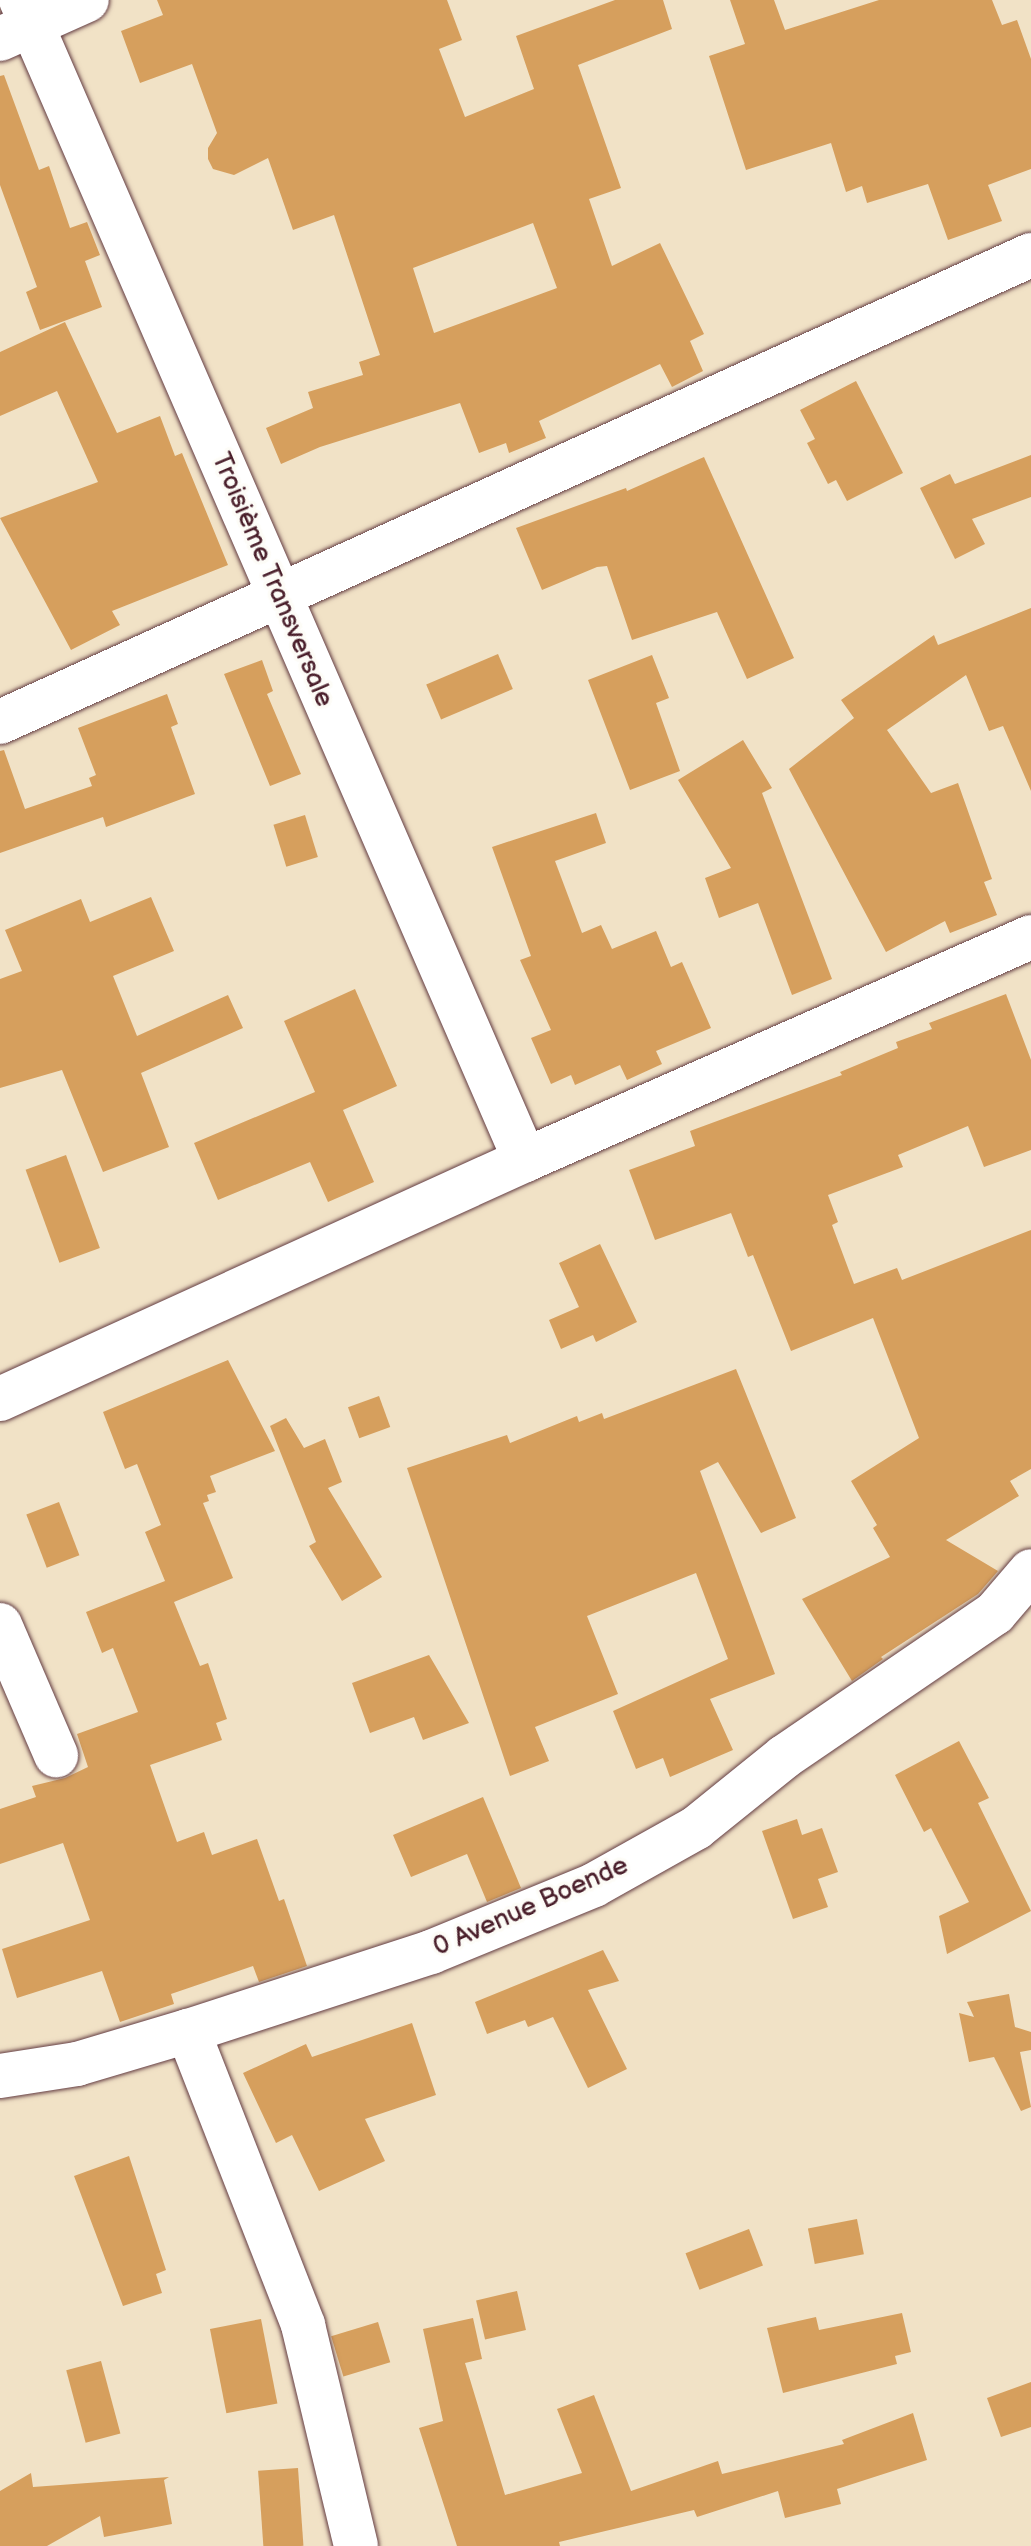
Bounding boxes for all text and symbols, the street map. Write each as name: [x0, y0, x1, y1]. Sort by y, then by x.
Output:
street label: Troisième Transversale: [204, 448, 340, 712]
street label: 0 Avenue Boende: [429, 1850, 633, 1964]

